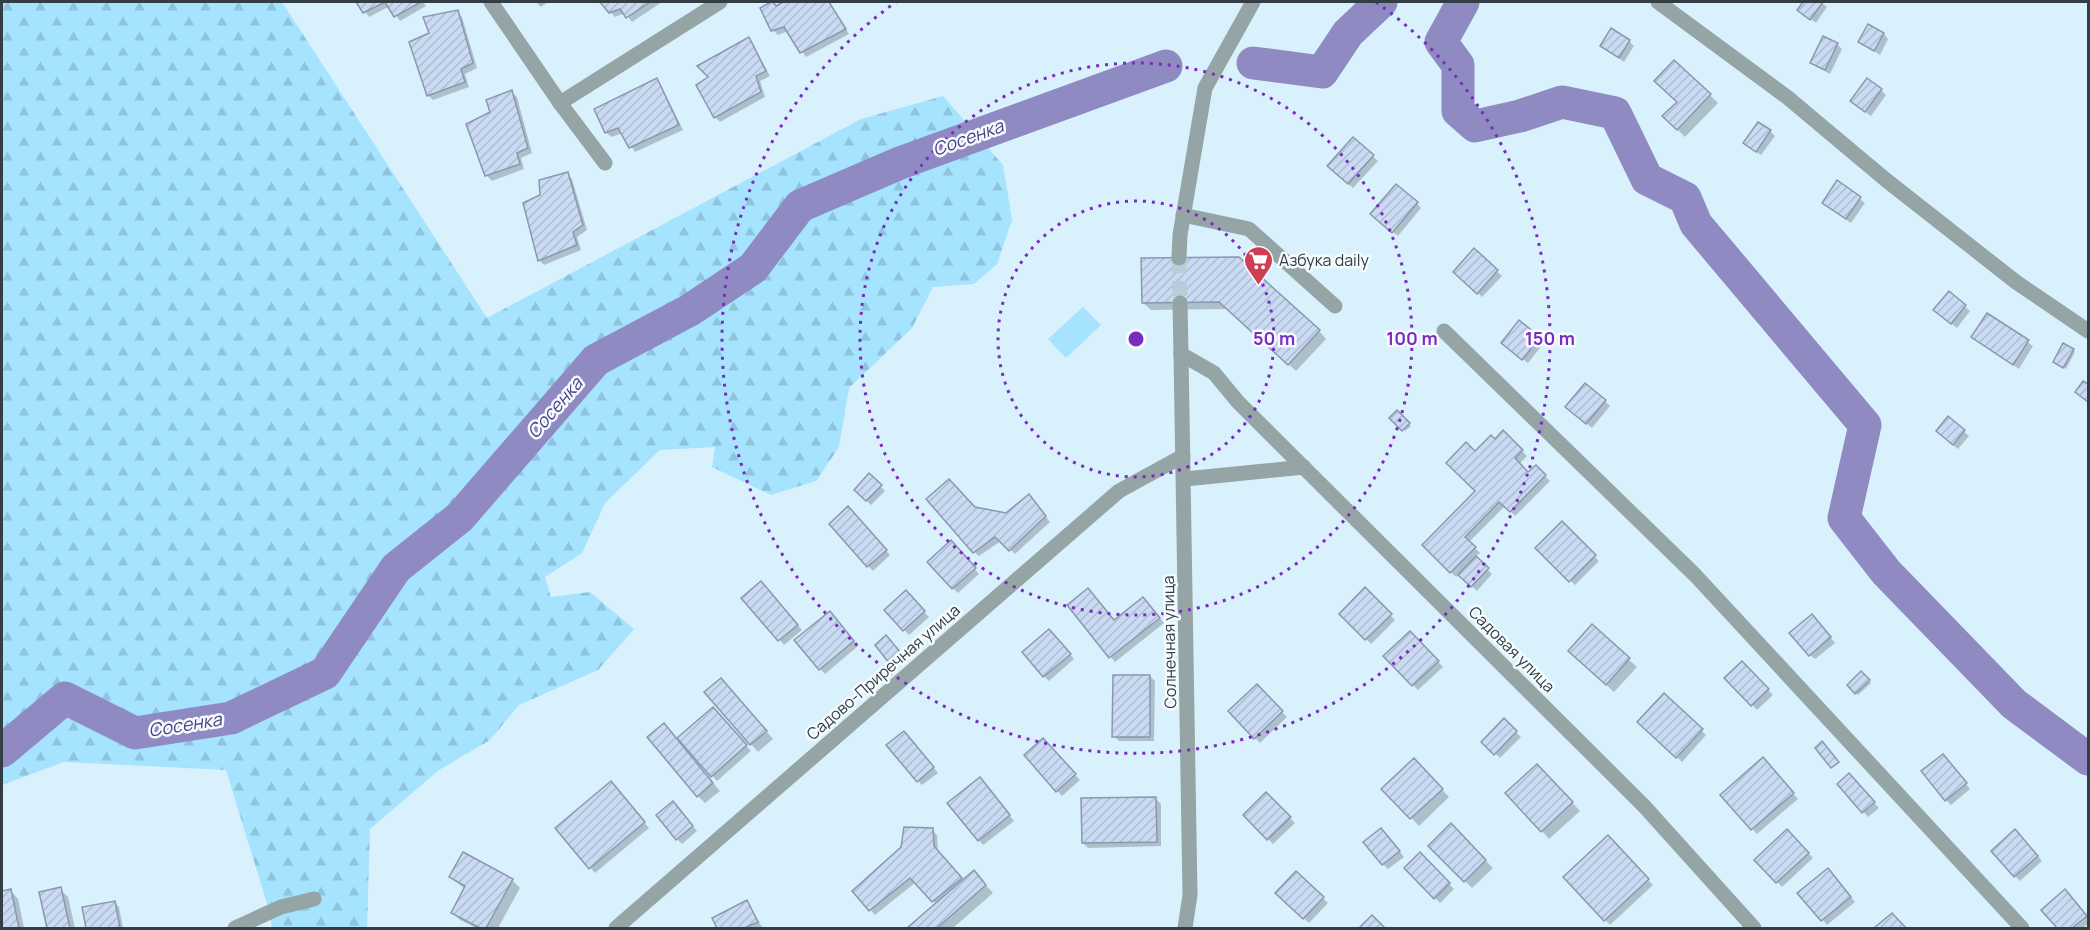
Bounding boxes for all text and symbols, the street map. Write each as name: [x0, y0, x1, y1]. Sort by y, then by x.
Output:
water label: Сосенка: [929, 113, 1007, 161]
supermarket icon: Азбука daily: [1242, 244, 1274, 286]
place label: Азбука daily: [1279, 249, 1370, 271]
text: 50 m: [1253, 326, 1295, 350]
text: 100 m: [1386, 326, 1438, 350]
text: 150 m: [1525, 326, 1575, 350]
centre of rings: [1126, 329, 1146, 349]
water label: Сосенка: [521, 371, 588, 443]
street label: Солнечная улица: [1157, 575, 1181, 709]
street label: Садово-Приречная улица: [801, 599, 965, 745]
street label: Садовая улица: [1464, 601, 1560, 697]
water label: Сосенка: [147, 706, 224, 742]

